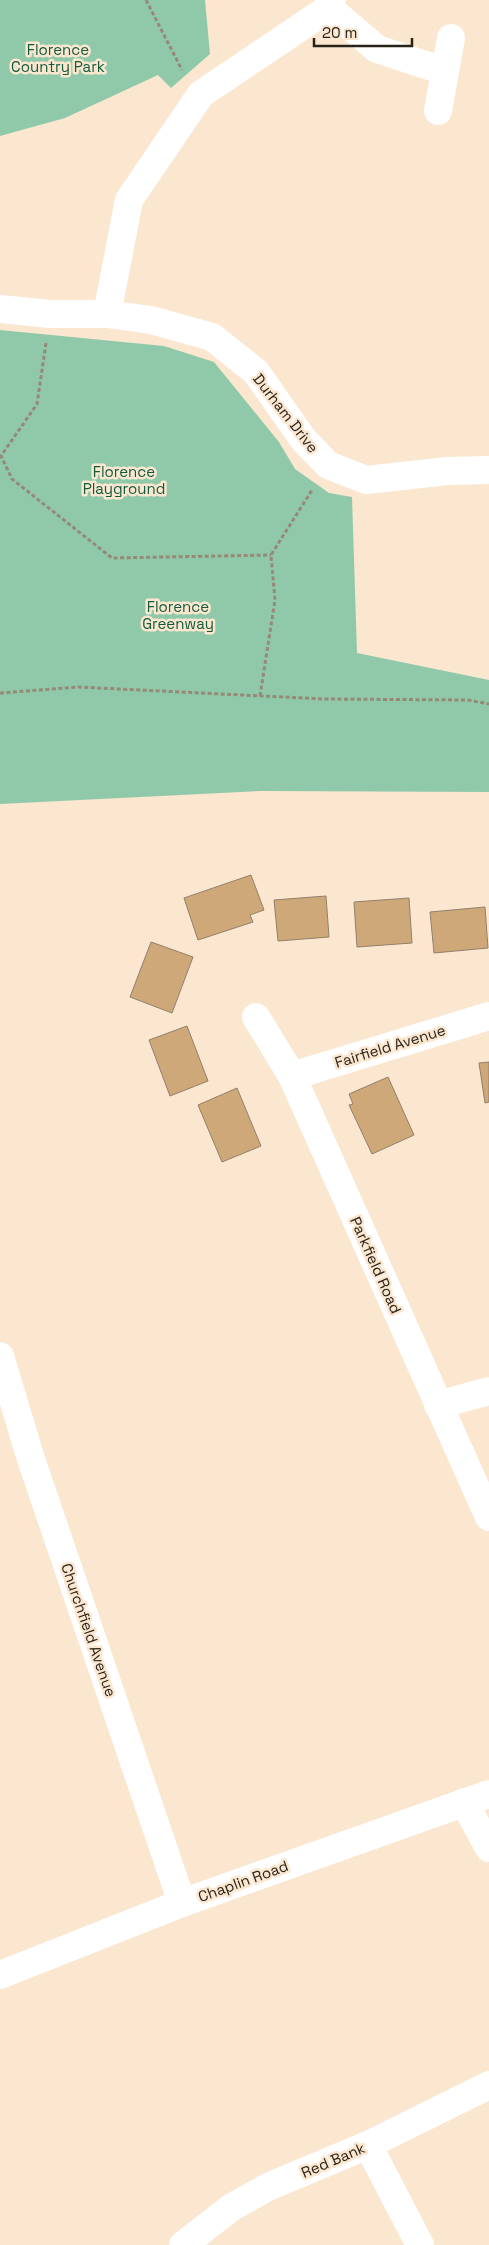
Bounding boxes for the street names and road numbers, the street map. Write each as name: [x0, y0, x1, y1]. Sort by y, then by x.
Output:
street label: Durham Drive: [249, 370, 323, 456]
street label: Fairfield Avenue: [332, 1020, 448, 1072]
street label: Parkfield Road: [346, 1214, 406, 1316]
street label: Churchfield Avenue: [57, 1561, 121, 1699]
street label: Chaplin Road: [195, 1856, 291, 1906]
street label: Red Bank: [298, 2138, 368, 2182]

